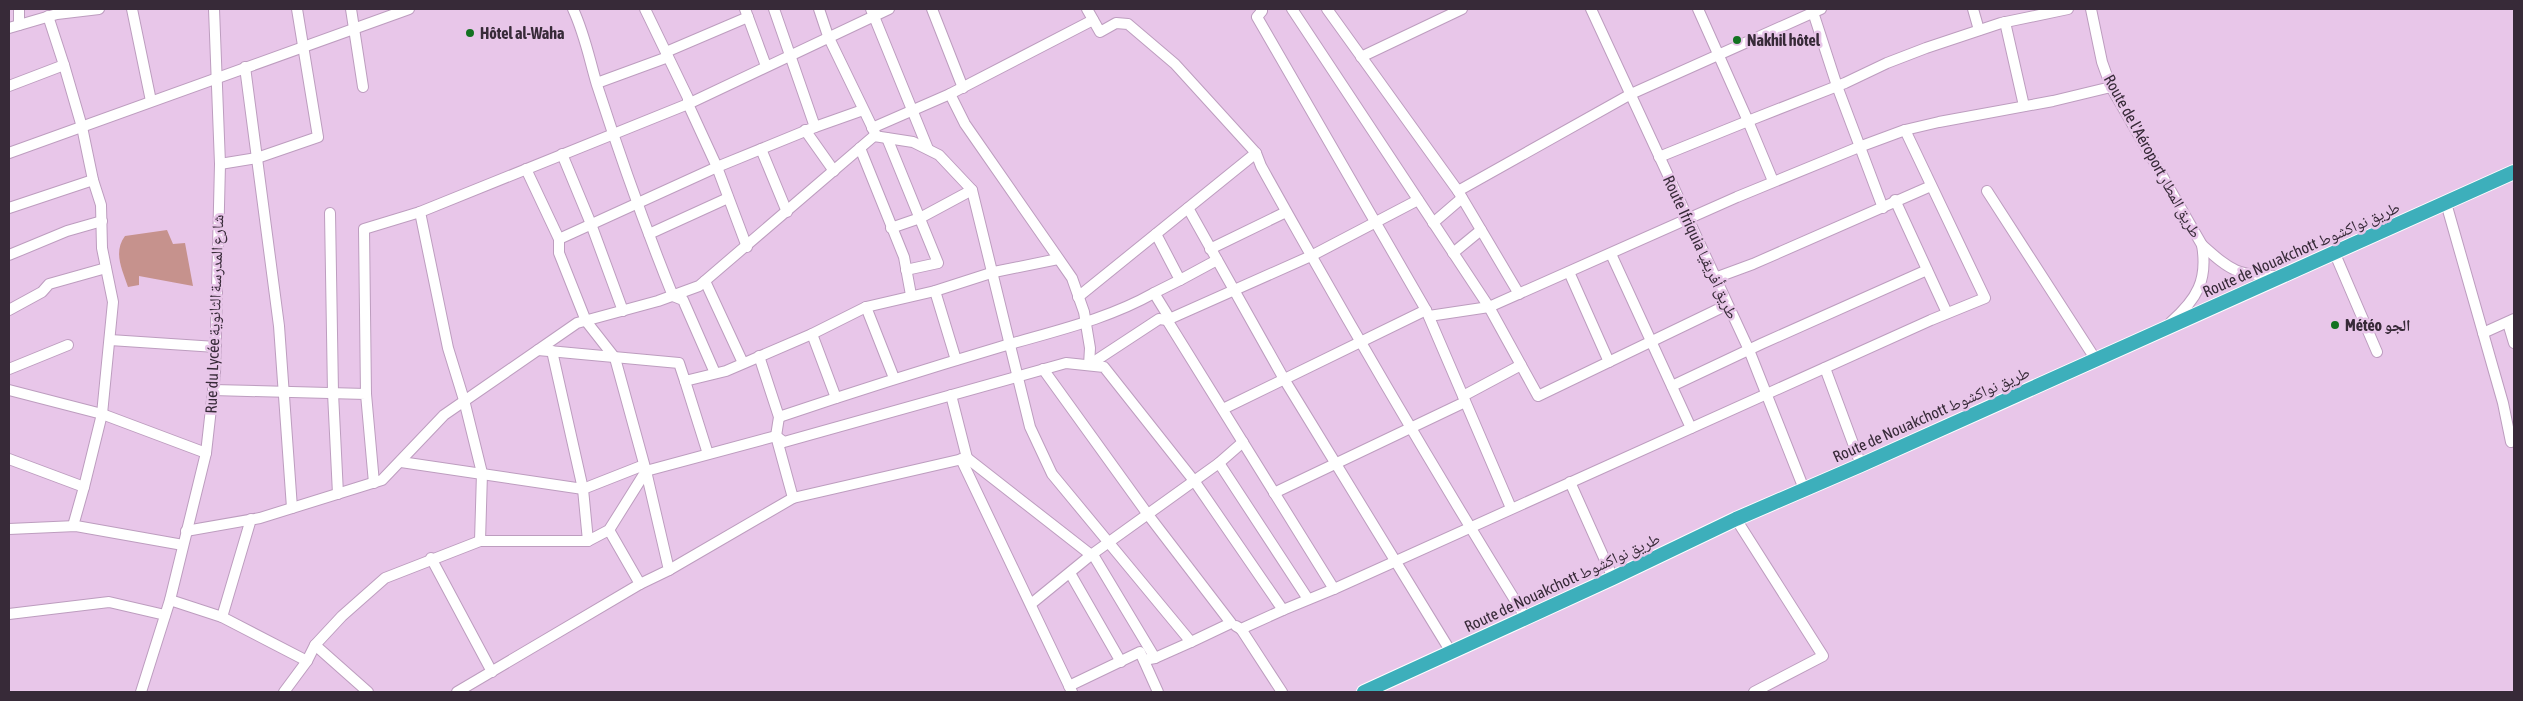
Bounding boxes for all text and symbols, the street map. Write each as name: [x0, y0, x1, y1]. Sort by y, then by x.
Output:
place label: Hôtel al-Waha: [480, 24, 564, 42]
marker: Hôtel al-Waha: [464, 27, 476, 39]
place label: Nakhil hôtel: [1747, 31, 1821, 49]
marker: Nakhil hôtel: [1731, 34, 1743, 46]
street label: Route de l'Aéroport طريق المطار: [2099, 71, 2205, 242]
street label: Route Ifriquia طريق أفريقيا: [1658, 172, 1742, 322]
street label: Route de Nouakchott طريق نواكشوط: [2200, 197, 2403, 302]
street label: Rue du Lycée شارع المدرسة الثانوية: [202, 214, 228, 414]
place label: Météo الجو: [2345, 316, 2411, 334]
marker: Météo الجو: [2329, 319, 2341, 331]
street label: Route de Nouakchott طريق نواكشوط: [1830, 362, 2033, 467]
street label: Route de Nouakchott طريق نواكشوط: [1462, 529, 1663, 637]

